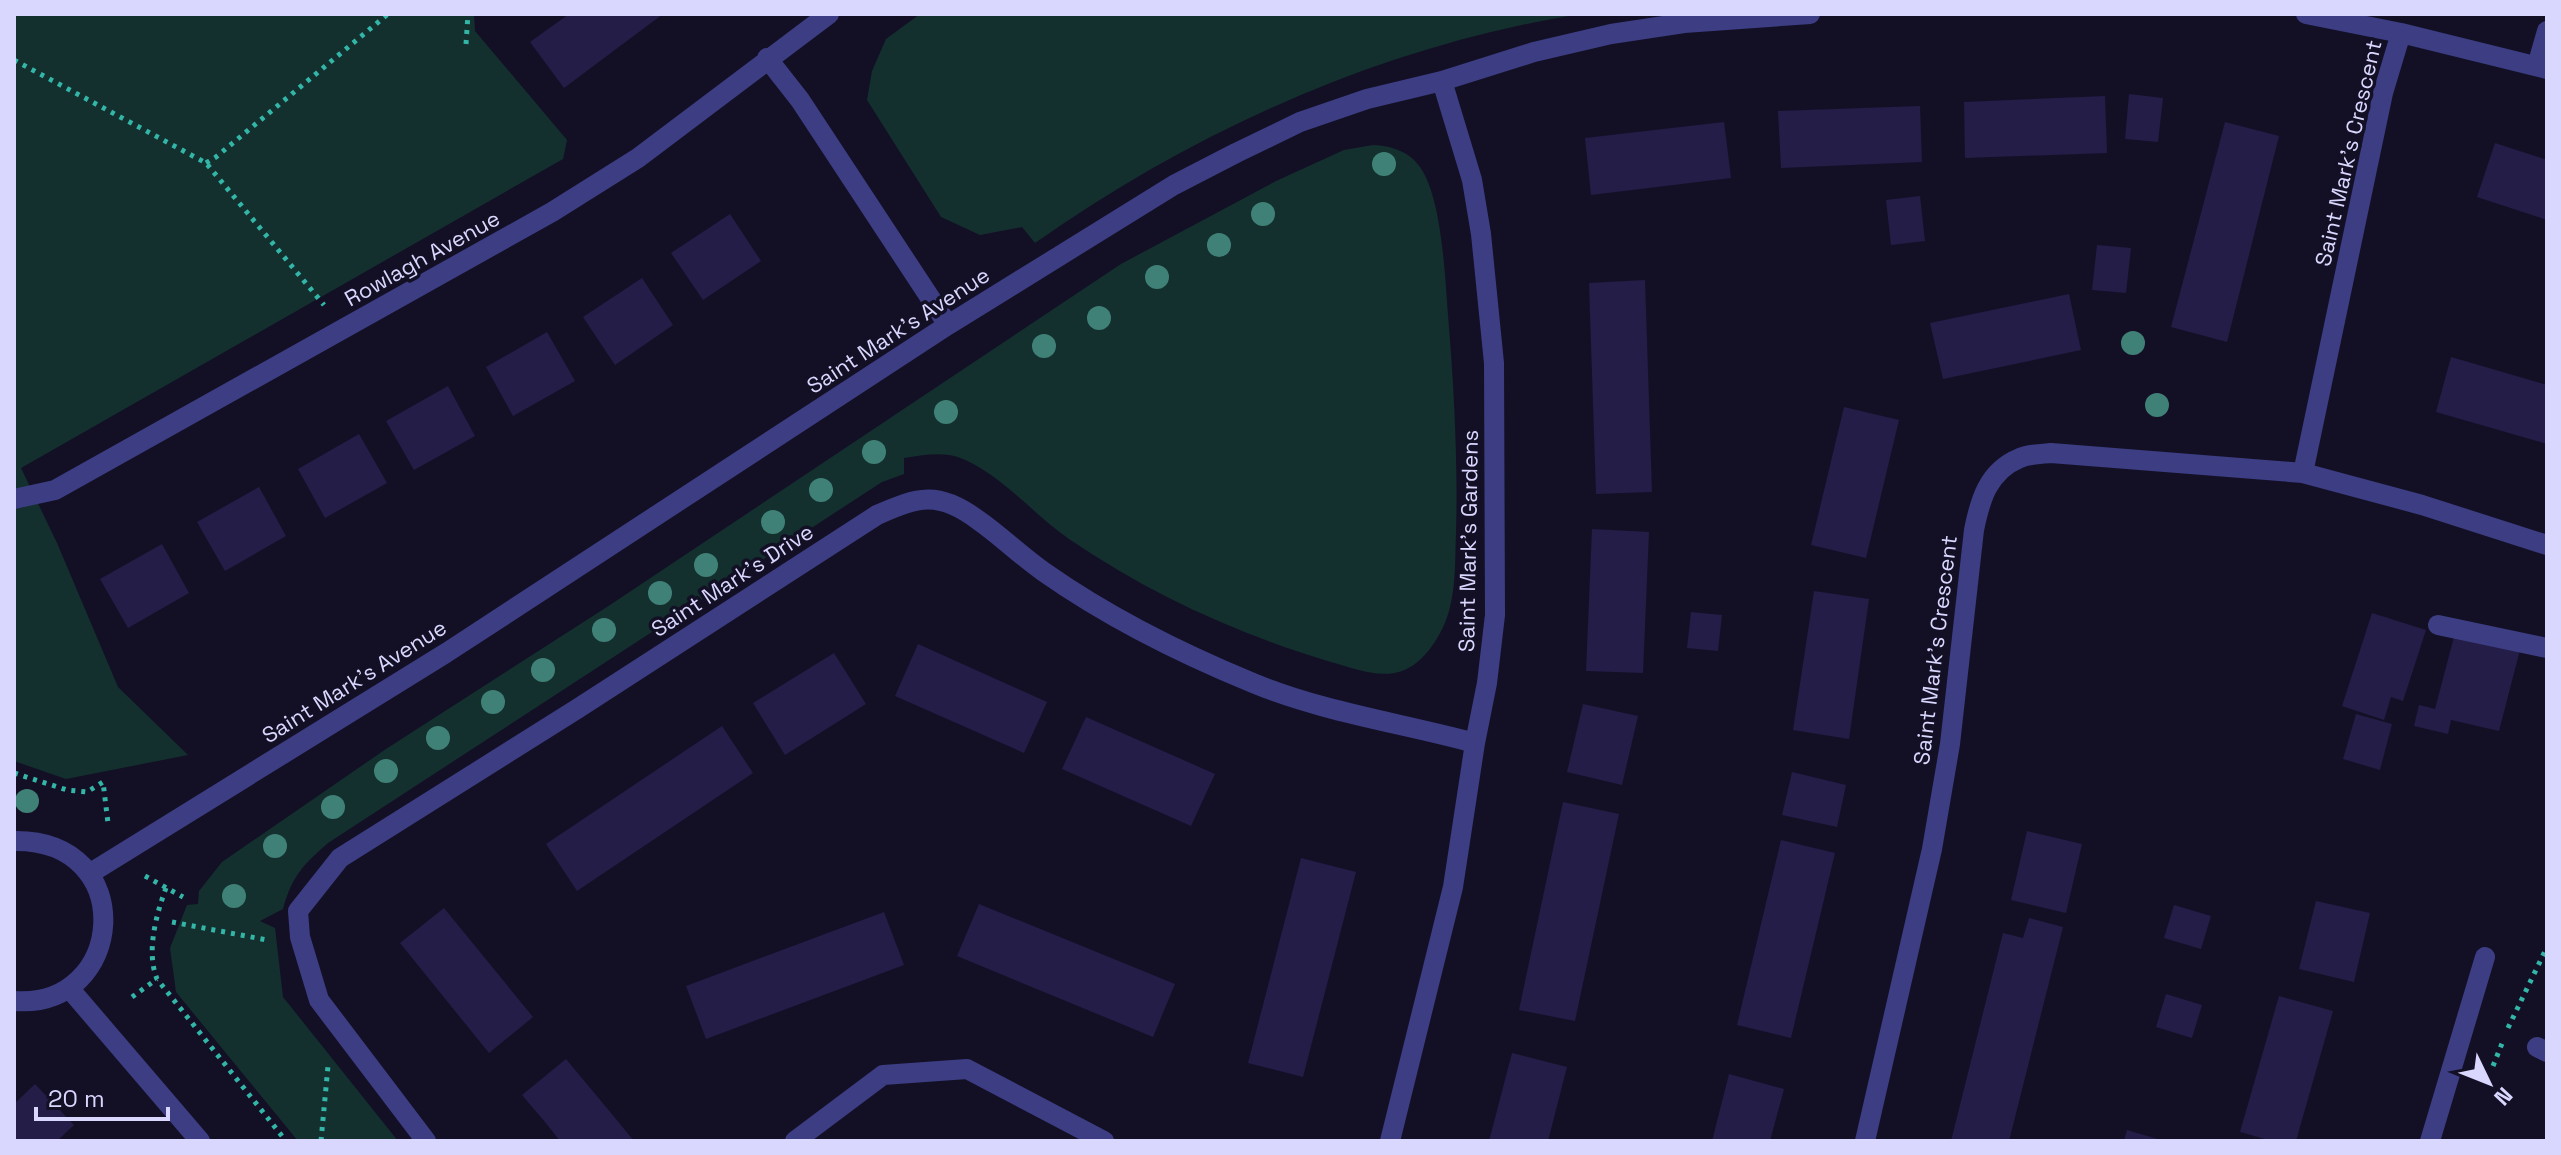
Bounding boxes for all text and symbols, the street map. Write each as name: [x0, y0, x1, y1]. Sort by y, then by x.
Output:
street label: Saint Mark's Crescent: [2308, 37, 2388, 269]
street label: Rowlagh Avenue: [339, 204, 505, 312]
street label: Saint Mark's Avenue: [801, 260, 995, 400]
street label: Saint Mark's Gardens: [1452, 430, 1484, 652]
street label: Saint Mark's Drive: [646, 517, 818, 643]
street label: Saint Mark's Crescent: [1907, 534, 1963, 766]
street label: Saint Mark's Avenue: [257, 613, 451, 749]
north arrow: [2449, 1043, 2529, 1123]
scale bar: [36, 1071, 168, 1121]
text: N: [2488, 1082, 2519, 1112]
text: 20 m: [48, 1083, 105, 1114]

